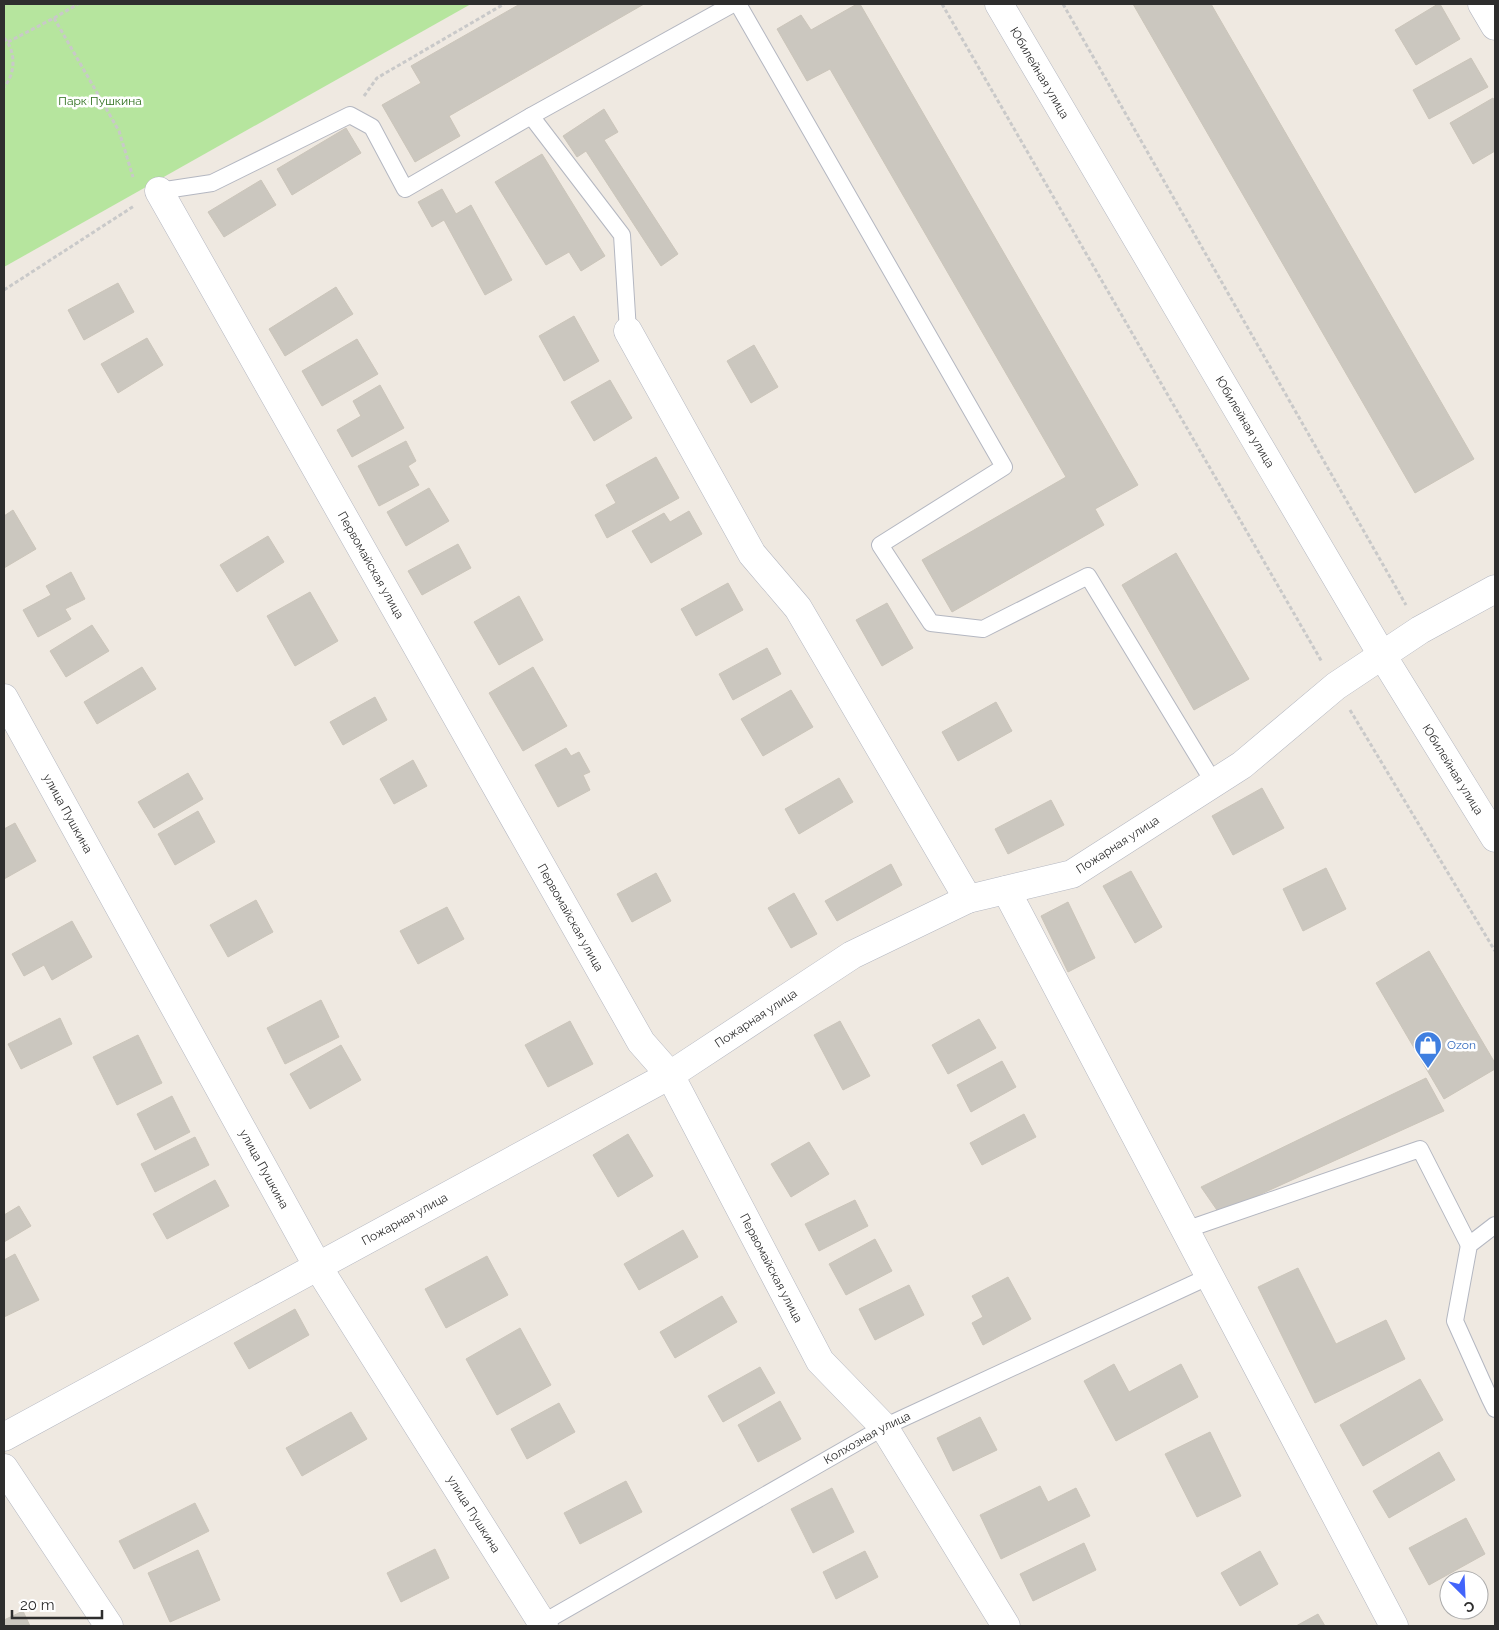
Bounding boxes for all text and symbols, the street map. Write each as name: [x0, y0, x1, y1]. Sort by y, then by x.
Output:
street label: Юбилейная улица: [1007, 25, 1072, 121]
park label: Парк Пушкина: [58, 94, 142, 108]
street label: Юбилейная улица: [1213, 374, 1277, 470]
street label: Первомайская улица: [335, 509, 407, 621]
street label: Юбилейная улица: [1420, 722, 1486, 817]
street label: улица Пушкина: [40, 771, 95, 856]
street label: Пожарная улица: [1074, 813, 1162, 876]
street label: Первомайская улица: [535, 861, 606, 974]
street label: Пожарная улица: [712, 986, 800, 1050]
shop icon: Ozon: [1413, 1030, 1443, 1069]
place label: Ozon: [1447, 1038, 1476, 1052]
street label: улица Пушкина: [236, 1127, 291, 1211]
street label: Пожарная улица: [359, 1190, 450, 1248]
street label: Первомайская улица: [737, 1211, 806, 1325]
street label: Колхозная улица: [821, 1409, 913, 1467]
street label: улица Пушкина: [444, 1473, 503, 1555]
north arrow: [1439, 1570, 1489, 1620]
scale bar: [12, 1588, 102, 1620]
text: 20 m: [20, 1596, 55, 1614]
text: С: [1461, 1598, 1477, 1616]

